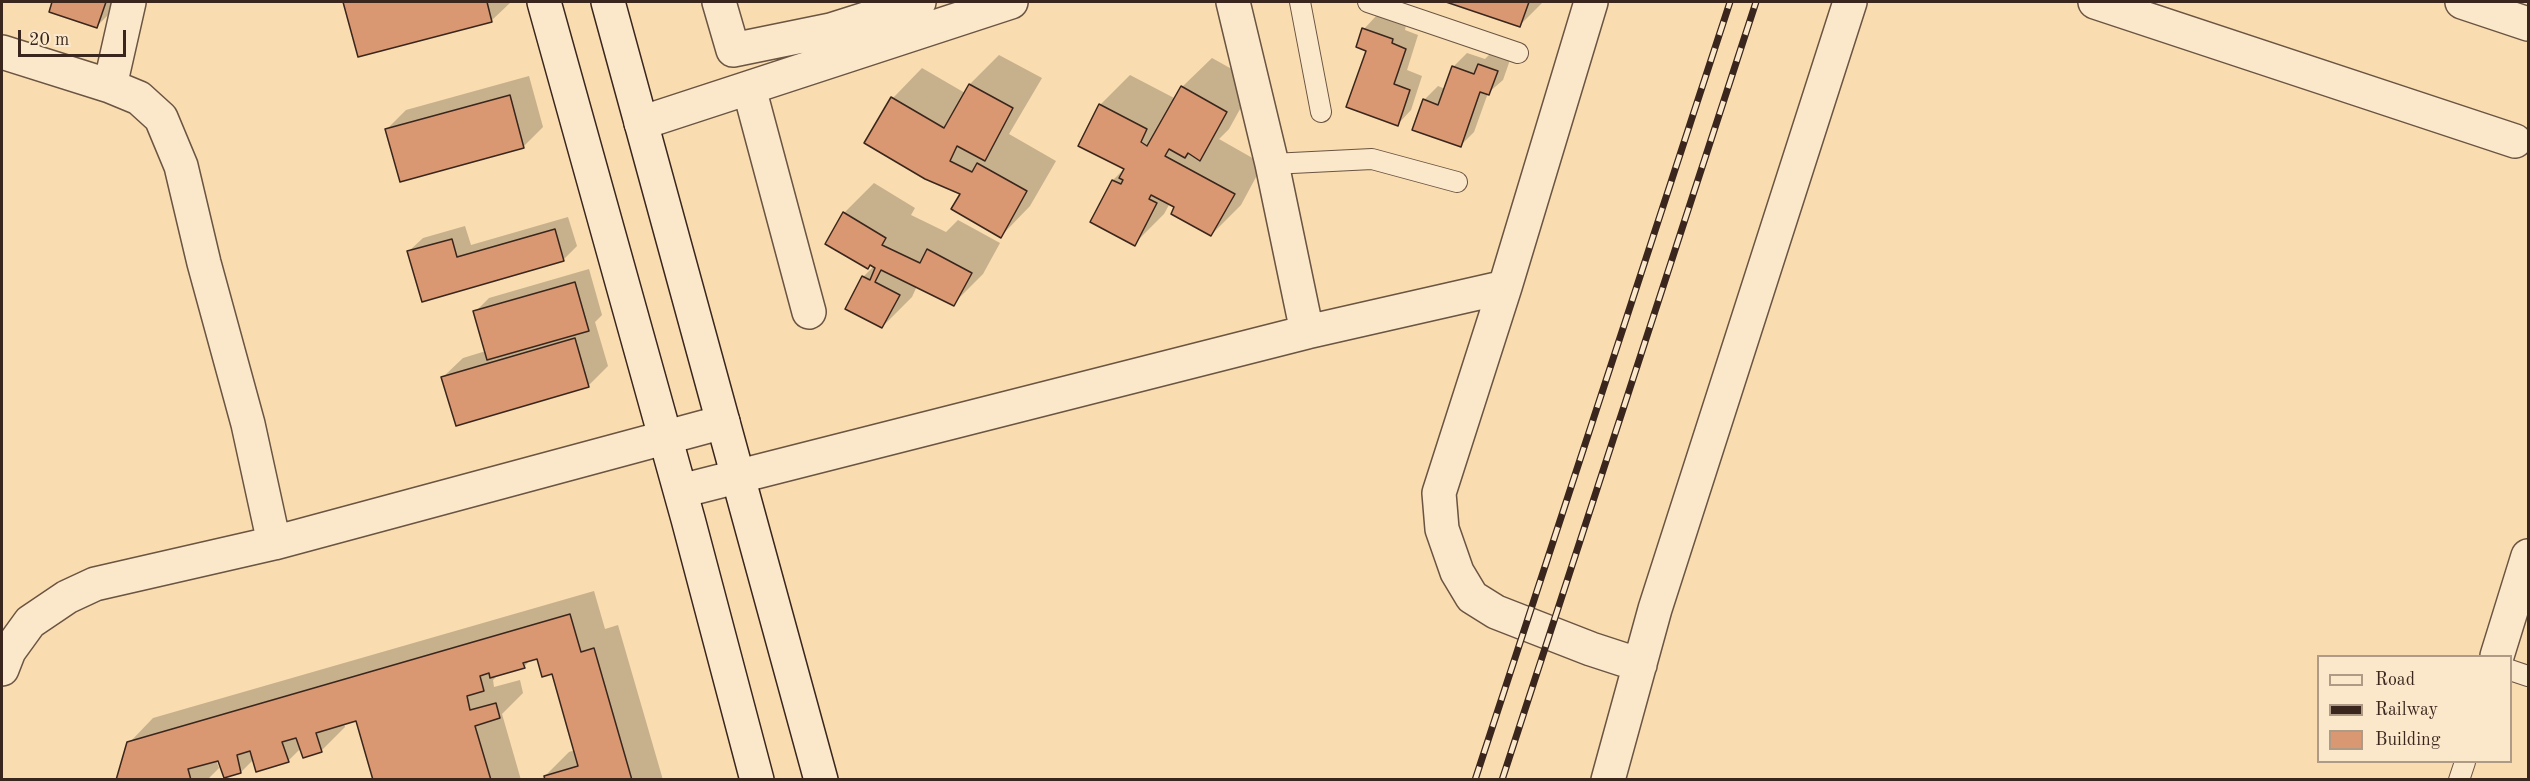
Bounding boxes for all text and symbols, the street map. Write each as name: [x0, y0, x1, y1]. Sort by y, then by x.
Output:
scale bar: [21, 18, 129, 56]
text: 20 m: [29, 31, 69, 49]
legend: [2317, 655, 2512, 763]
text: Road: [2375, 671, 2415, 689]
text: Railway: [2375, 701, 2438, 719]
text: Building: [2375, 731, 2440, 749]

